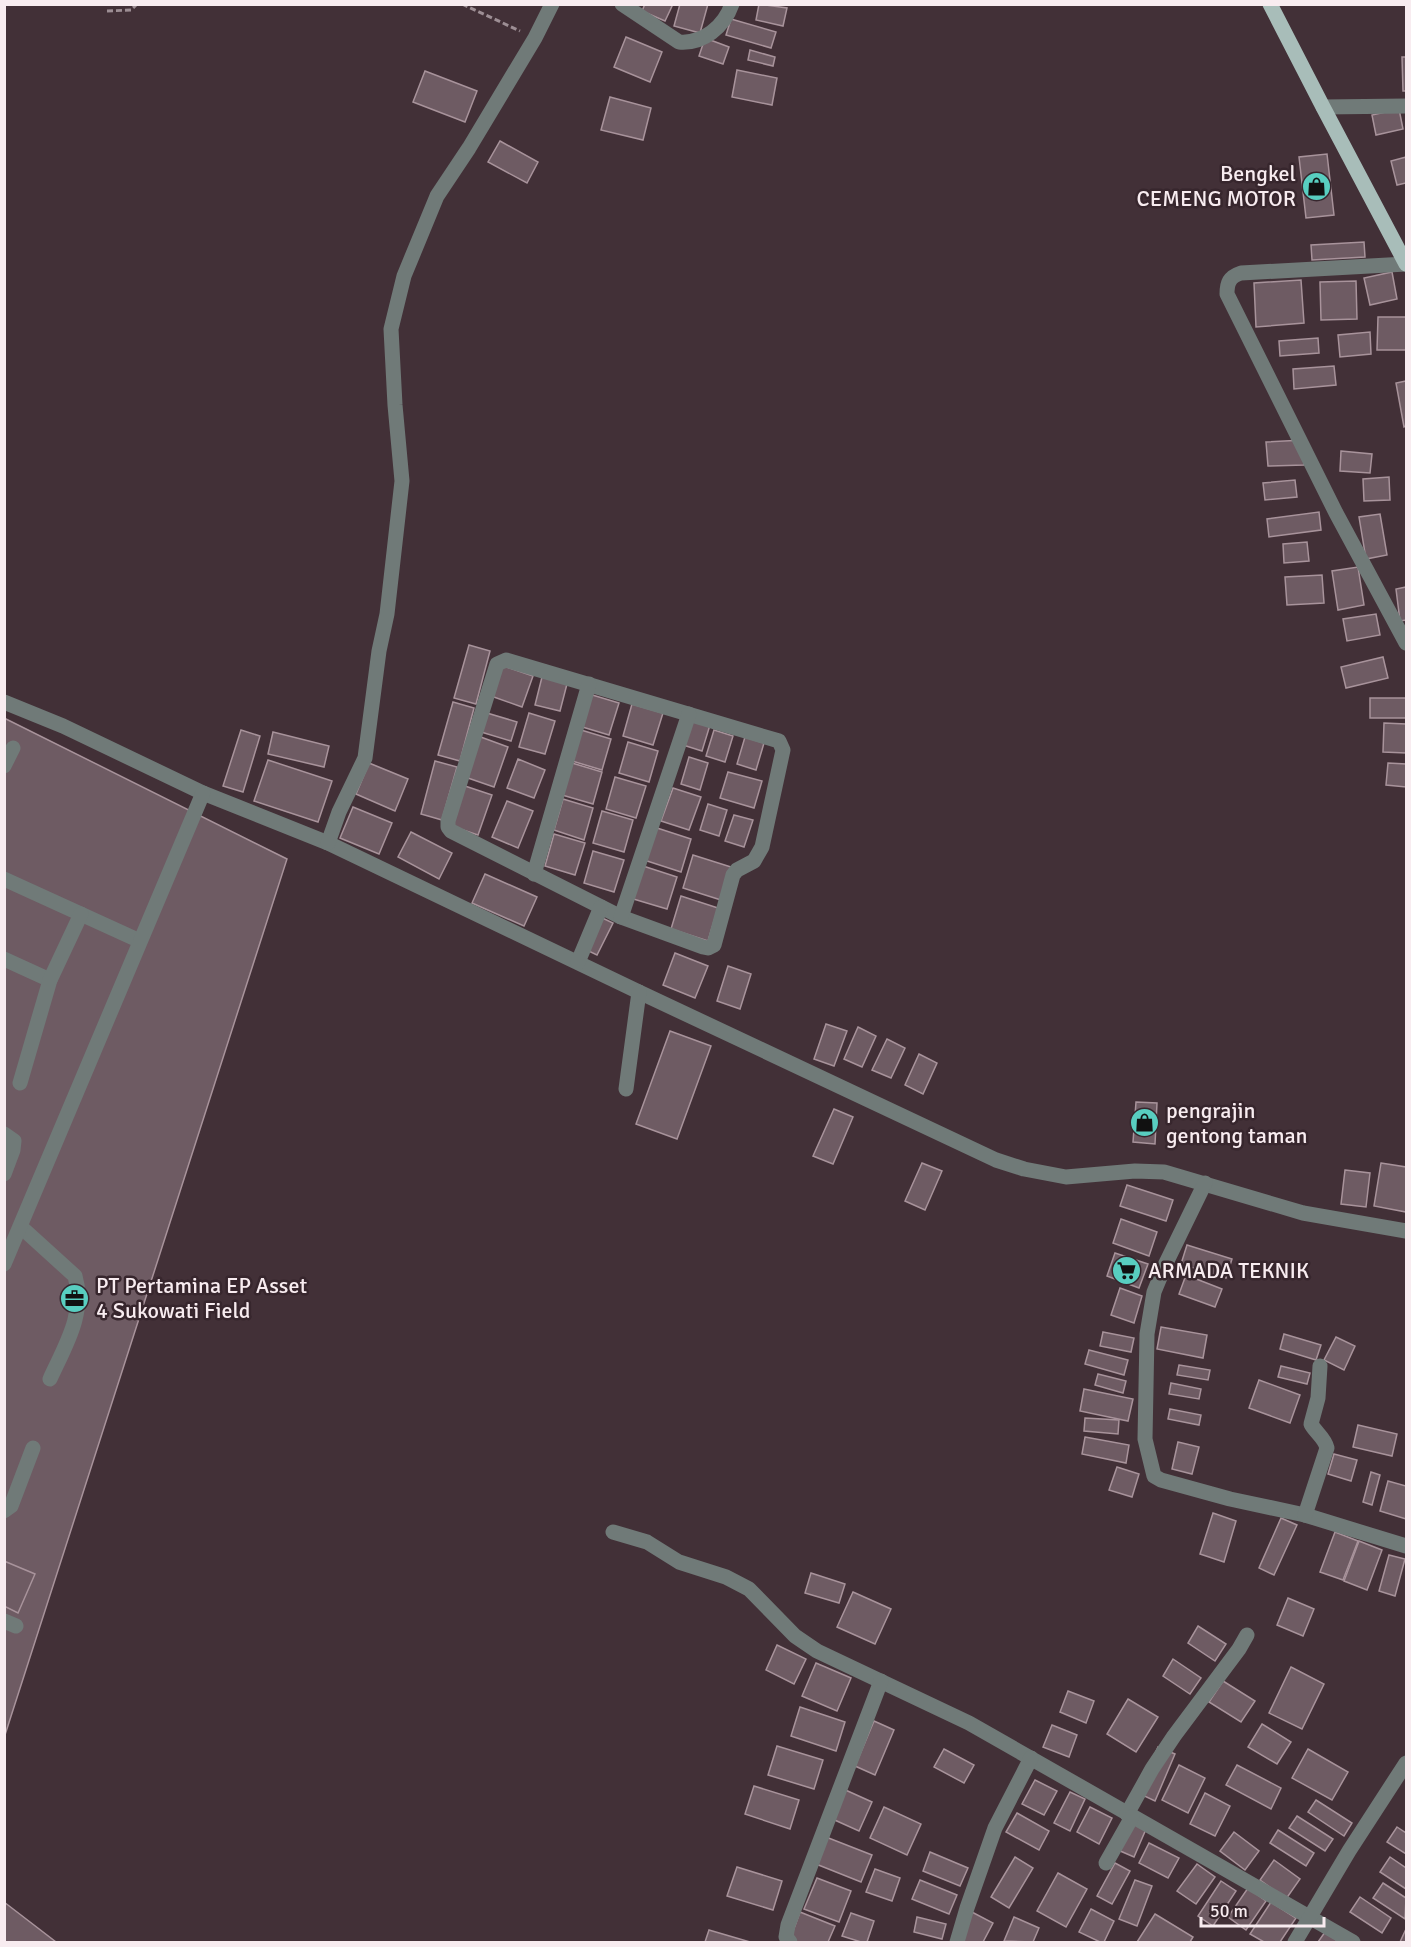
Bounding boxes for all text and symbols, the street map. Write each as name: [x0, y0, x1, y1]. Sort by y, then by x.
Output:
place label: Bengkel CEMENG MOTOR: [1137, 160, 1296, 212]
shop icon: Bengkel CEMENG MOTOR: [1301, 170, 1333, 202]
place label: pengrajin gentong taman: [1166, 1097, 1308, 1149]
shop icon: pengrajin gentong taman: [1129, 1107, 1161, 1139]
supermarket icon: ARMADA TEKNIK: [1111, 1254, 1143, 1286]
place label: ARMADA TEKNIK: [1148, 1257, 1309, 1284]
place label: PT Pertamina EP Asset 4 Sukowati Field: [96, 1272, 307, 1324]
office icon: PT Pertamina EP Asset 4 Sukowati Field: [59, 1282, 91, 1314]
scale bar: [1201, 1890, 1324, 1928]
text: 50 m: [1210, 1900, 1248, 1922]

